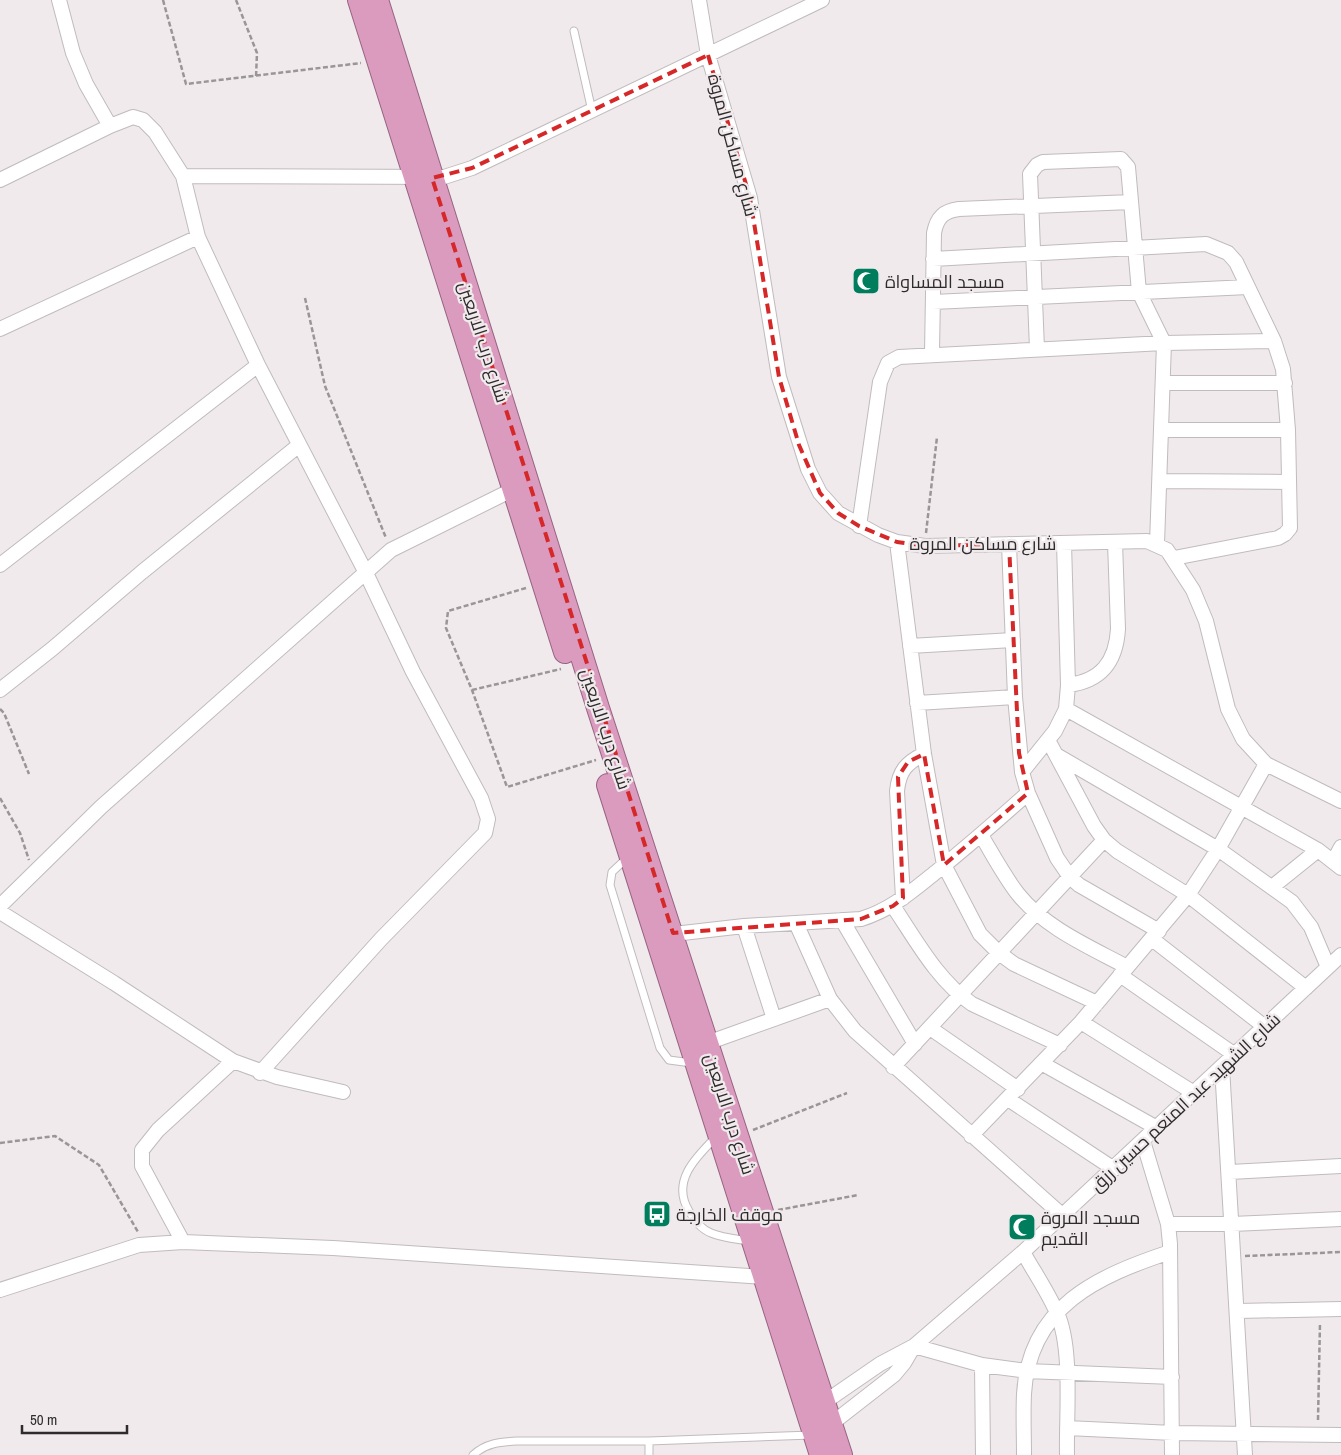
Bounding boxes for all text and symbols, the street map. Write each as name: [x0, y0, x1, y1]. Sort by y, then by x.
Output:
street label: شارع مساكن المروة: [702, 71, 764, 219]
mosque icon: مسجد المساواة: [851, 266, 881, 296]
place label: مسجد المساواة: [885, 269, 1005, 294]
street label: شارع درب الاربعين: [453, 278, 515, 406]
street label: شارع مساكن المروة: [910, 531, 1056, 556]
street label: شارع درب الاربعين: [575, 665, 637, 793]
street label: شارع الشهيد عبد المنعم حسين رزق: [1084, 1007, 1286, 1197]
street label: شارع درب الاربعين: [699, 1050, 761, 1178]
bus stop icon: موقف الخارجة: [642, 1199, 672, 1229]
place label: موقف الخارجة: [676, 1202, 783, 1227]
place label: مسجد المروة القديم: [1041, 1205, 1140, 1251]
mosque icon: مسجد المروة القديم: [1007, 1212, 1037, 1242]
scale bar: [22, 1402, 128, 1434]
text: 50 m: [30, 1409, 57, 1430]

